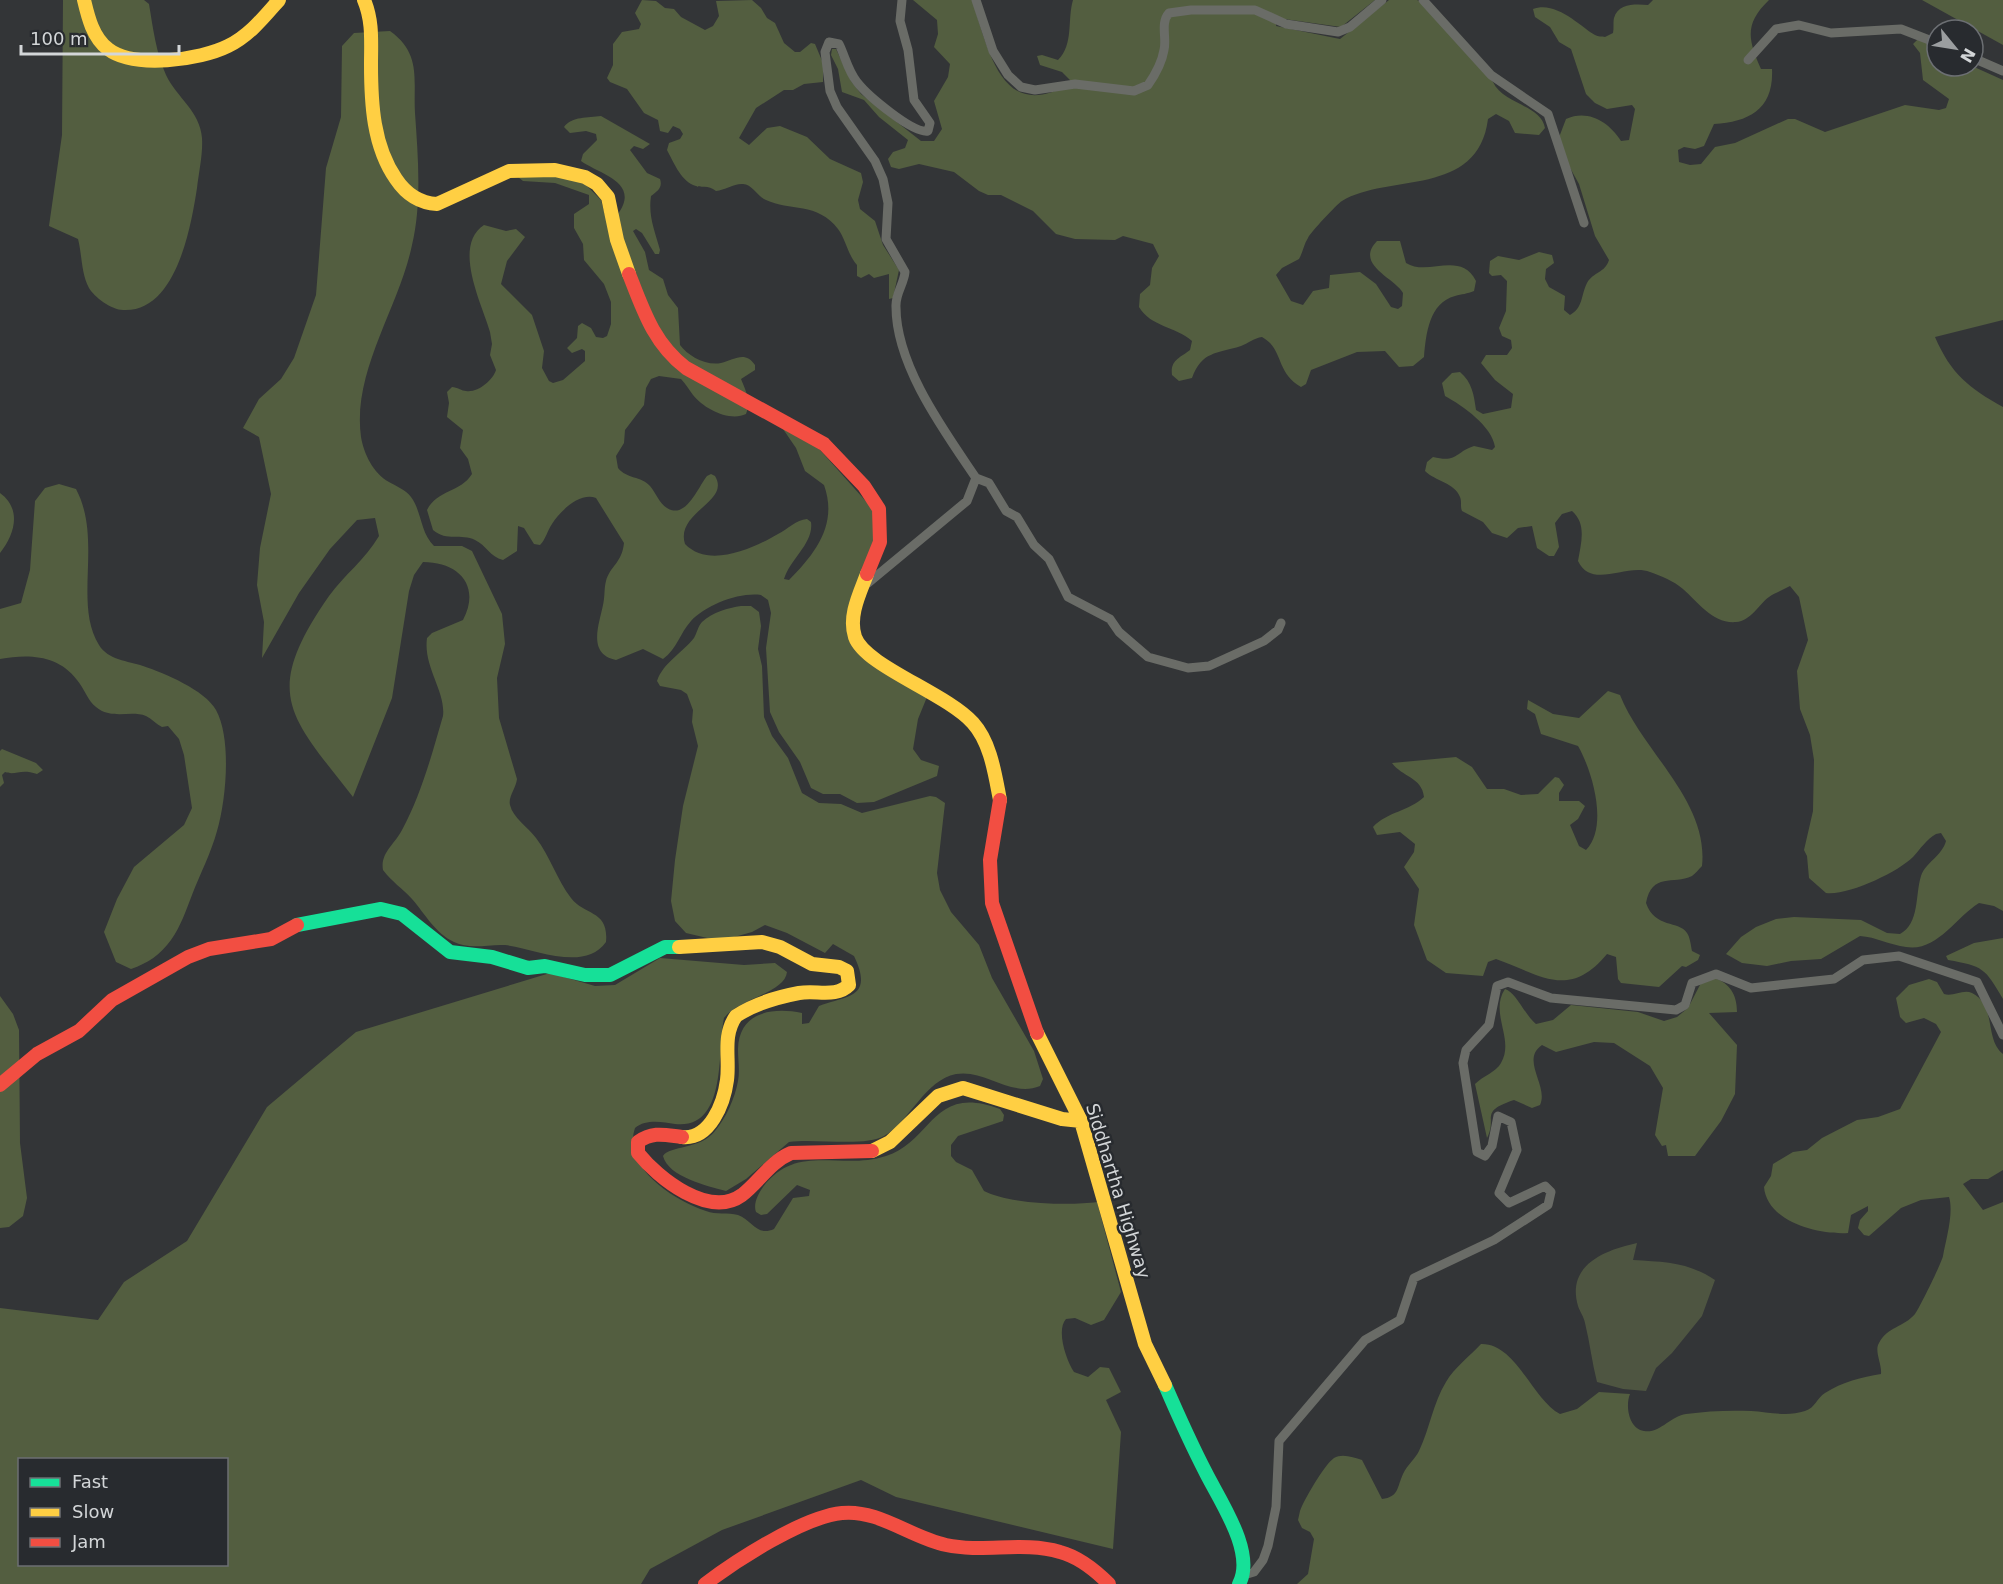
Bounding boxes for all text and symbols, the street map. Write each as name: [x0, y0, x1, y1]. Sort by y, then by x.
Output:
scale bar: [21, 18, 178, 56]
north arrow: [1925, 18, 1985, 78]
text: 100 m: [30, 28, 88, 49]
text: N: [1956, 45, 1979, 66]
street label: Siddhartha Highway: [1082, 1101, 1155, 1281]
legend: [18, 1458, 228, 1566]
text: Fast: [72, 1471, 108, 1492]
text: Slow: [72, 1501, 114, 1522]
text: Jam: [71, 1531, 106, 1552]

